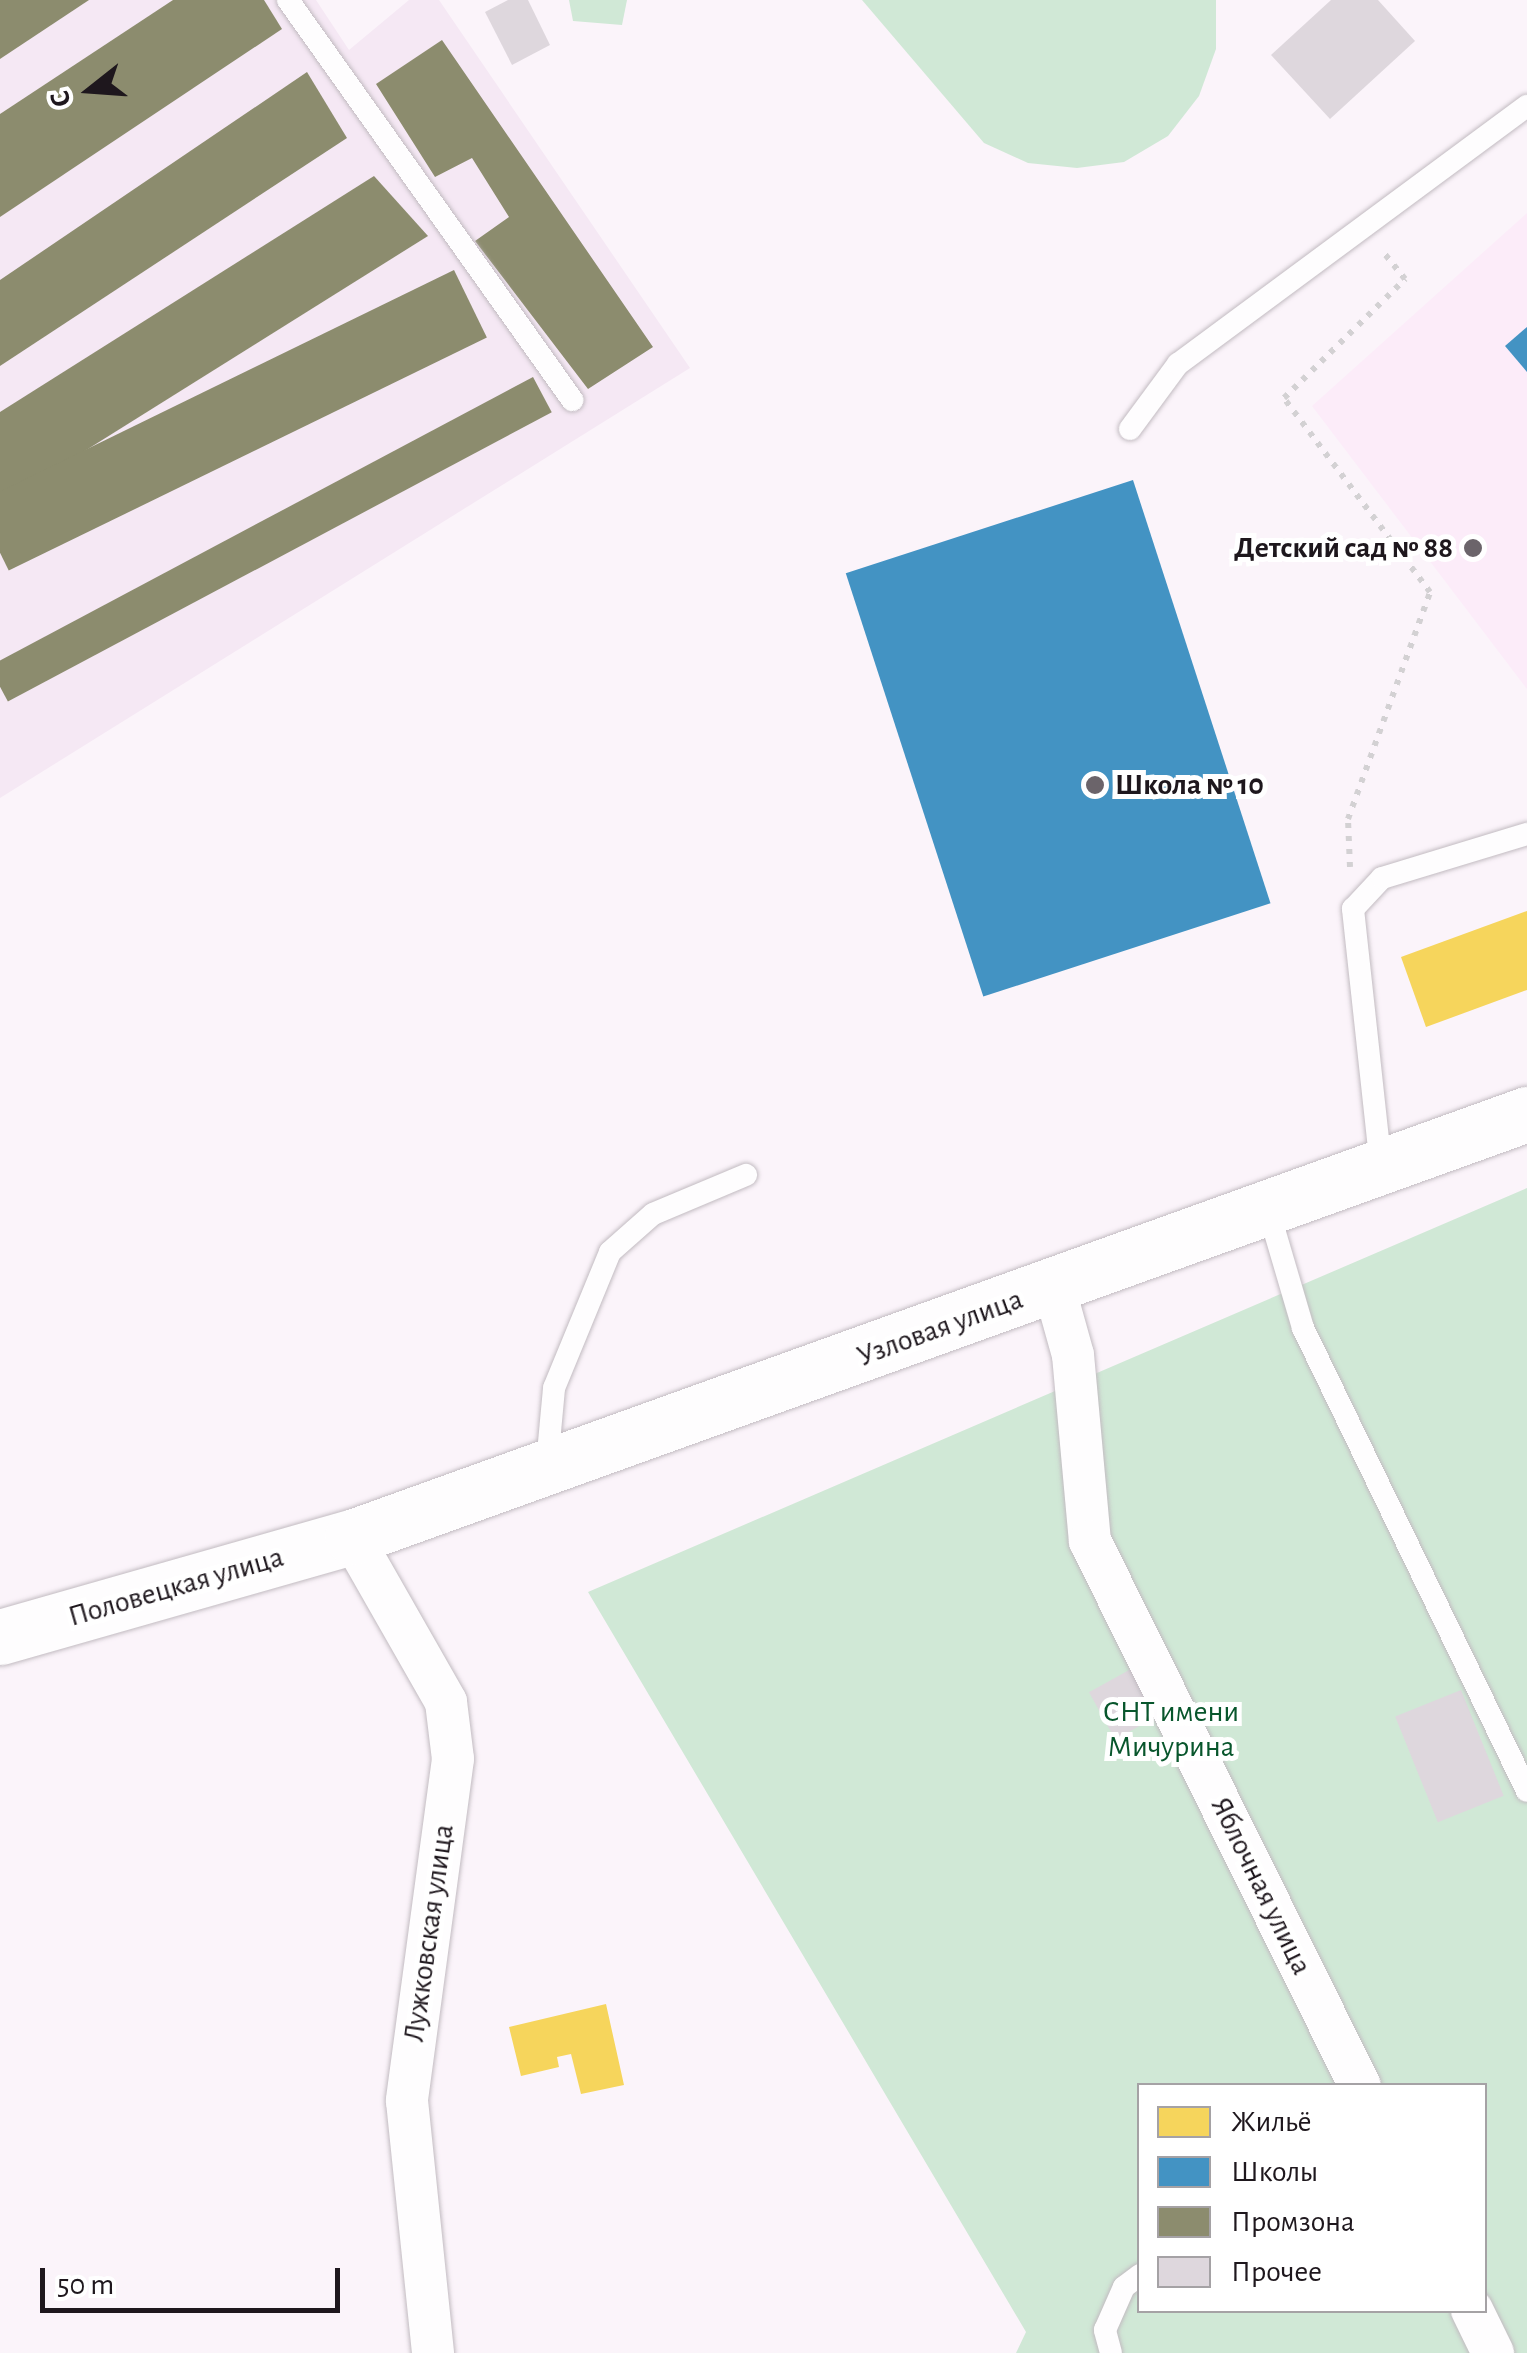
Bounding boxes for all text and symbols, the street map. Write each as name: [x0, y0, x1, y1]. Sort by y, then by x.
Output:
north arrow: [40, 40, 140, 140]
text: С: [46, 87, 77, 110]
place label: Детский сад № 88: [1234, 530, 1453, 566]
marker: Детский сад № 88: [1462, 537, 1484, 559]
place label: Школа № 10: [1115, 767, 1264, 803]
marker: Школа № 10: [1084, 774, 1106, 796]
street label: Узловая улица: [852, 1281, 1028, 1375]
street label: Половецкая улица: [64, 1539, 288, 1635]
park label: СНТ имени Мичурина: [1103, 1694, 1239, 1764]
street label: Яблочная улица: [1202, 1791, 1320, 1981]
street label: Лужковская улица: [396, 1822, 462, 2044]
legend: [1137, 2083, 1487, 2313]
text: Жильё: [1231, 2107, 1312, 2137]
text: Школы: [1231, 2157, 1318, 2187]
text: Промзона: [1231, 2207, 1355, 2237]
scale bar: [45, 2248, 345, 2310]
text: Прочее: [1231, 2257, 1322, 2287]
text: 50 m: [57, 2270, 114, 2300]

